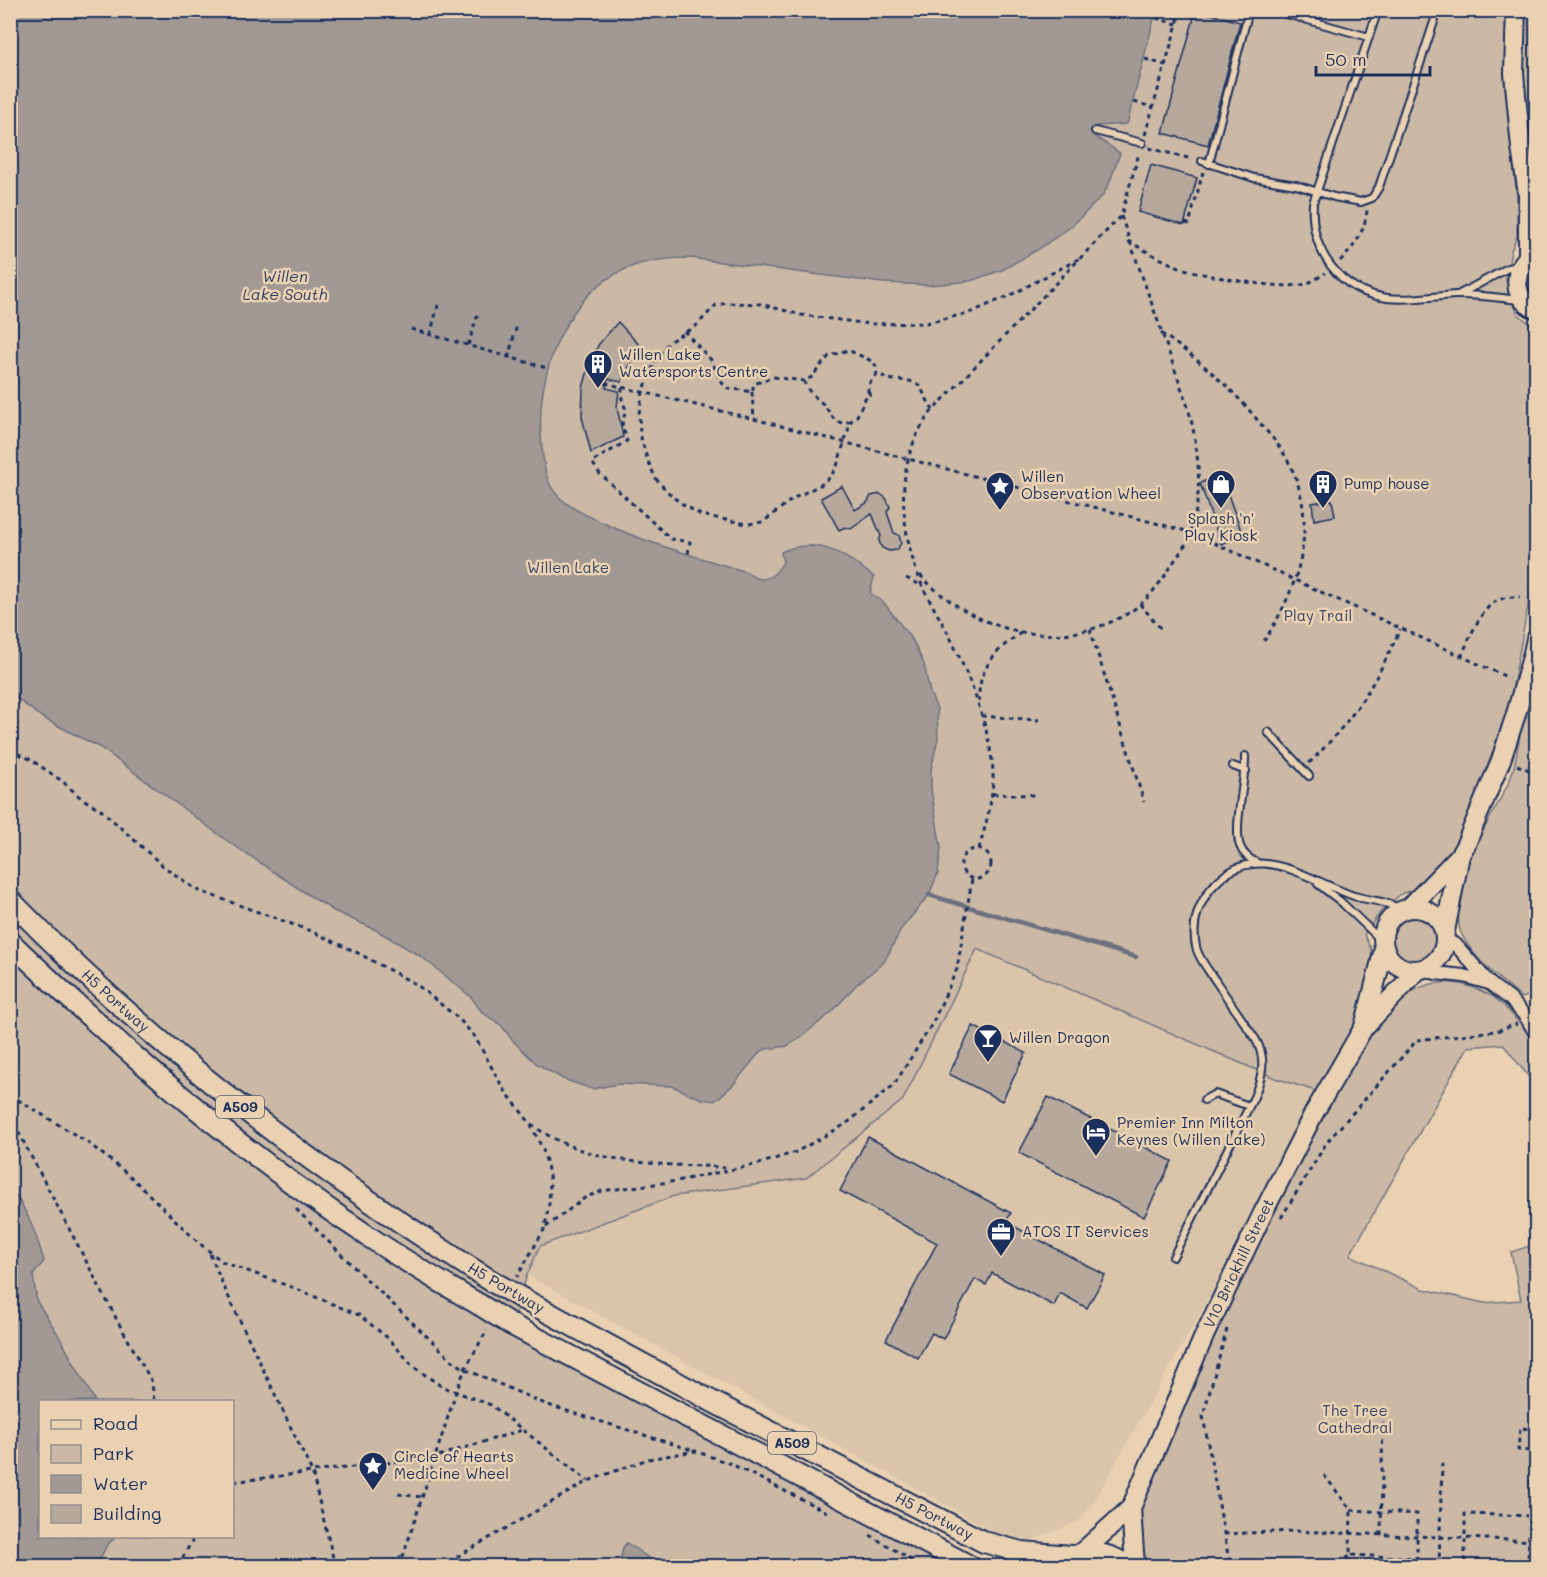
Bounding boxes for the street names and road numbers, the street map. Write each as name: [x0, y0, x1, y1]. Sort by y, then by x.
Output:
street label: H5 Portway: [78, 964, 155, 1036]
road number: A509: [216, 1096, 264, 1118]
street label: V10 Brickhill Street: [1198, 1195, 1278, 1331]
street label: H5 Portway: [465, 1257, 549, 1317]
road number: A509: [768, 1432, 816, 1454]
street label: H5 Portway: [892, 1487, 977, 1544]

